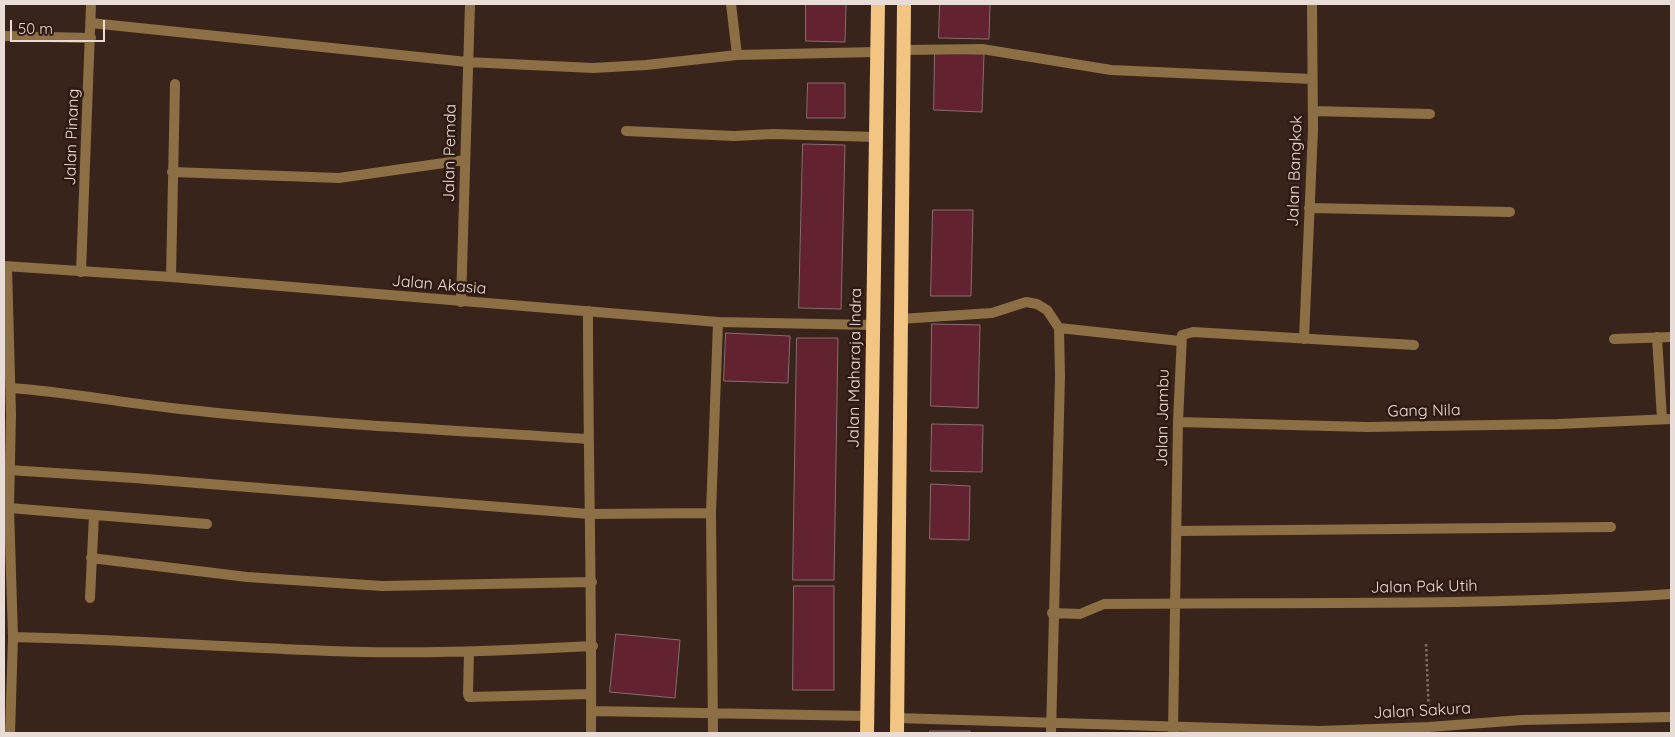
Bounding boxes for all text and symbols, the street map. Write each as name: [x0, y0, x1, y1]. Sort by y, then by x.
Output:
scale bar: [12, 10, 108, 42]
text: 50 m: [18, 19, 53, 38]
street label: Jalan Pinang: [61, 88, 83, 186]
street label: Jalan Pemda: [440, 104, 460, 202]
street label: Jalan Bangkok: [1283, 115, 1307, 227]
street label: Jalan Akasia: [391, 271, 487, 299]
street label: Jalan Maharaja Indra: [844, 288, 866, 448]
street label: Jalan Jambu: [1153, 369, 1173, 467]
street label: Gang Nila: [1387, 401, 1461, 421]
street label: Jalan Pak Utih: [1370, 576, 1478, 598]
street label: Jalan Sakura: [1373, 699, 1471, 723]

